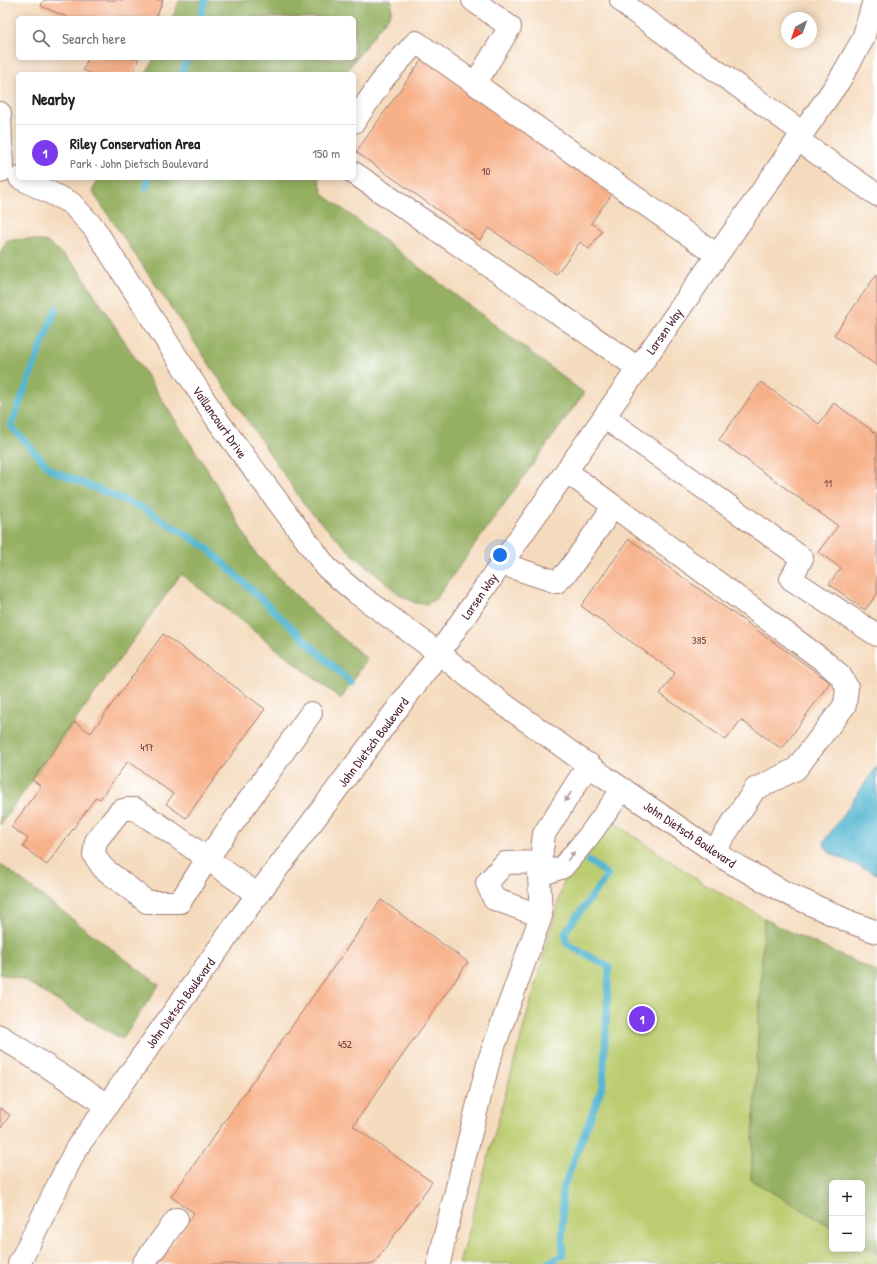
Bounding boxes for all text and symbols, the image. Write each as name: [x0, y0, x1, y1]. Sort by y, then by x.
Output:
north arrow: [781, 12, 817, 48]
search box: [16, 16, 356, 60]
icon: search: [30, 27, 52, 49]
text: Search here: [62, 28, 126, 49]
text: Nearby: [32, 87, 75, 110]
text: Riley Conservation Area: [70, 133, 200, 154]
text: 1: [43, 144, 47, 162]
text: 150 m: [312, 144, 340, 162]
text: Park · John Dietsch Boulevard: [70, 154, 208, 172]
house number: 10: [482, 164, 491, 178]
street label: Larsen Way: [642, 304, 687, 358]
street label: Vaillancourt Drive: [188, 382, 252, 462]
house number: 11: [824, 476, 832, 490]
your location: [490, 545, 510, 565]
street label: Larsen Way: [457, 569, 502, 623]
house number: 385: [692, 633, 707, 647]
street label: John Dietsch Boulevard: [333, 694, 413, 790]
house number: 417: [140, 740, 154, 754]
one-way arrow: [564, 791, 571, 803]
street label: John Dietsch Boulevard: [640, 796, 740, 872]
one-way arrow: [567, 851, 576, 862]
street label: John Dietsch Boulevard: [141, 954, 219, 1052]
pin: 1: [629, 1004, 655, 1034]
house number: 452: [338, 1037, 352, 1051]
map controls: [829, 1180, 865, 1252]
button: +: [829, 1180, 865, 1216]
button: −: [829, 1216, 865, 1252]

